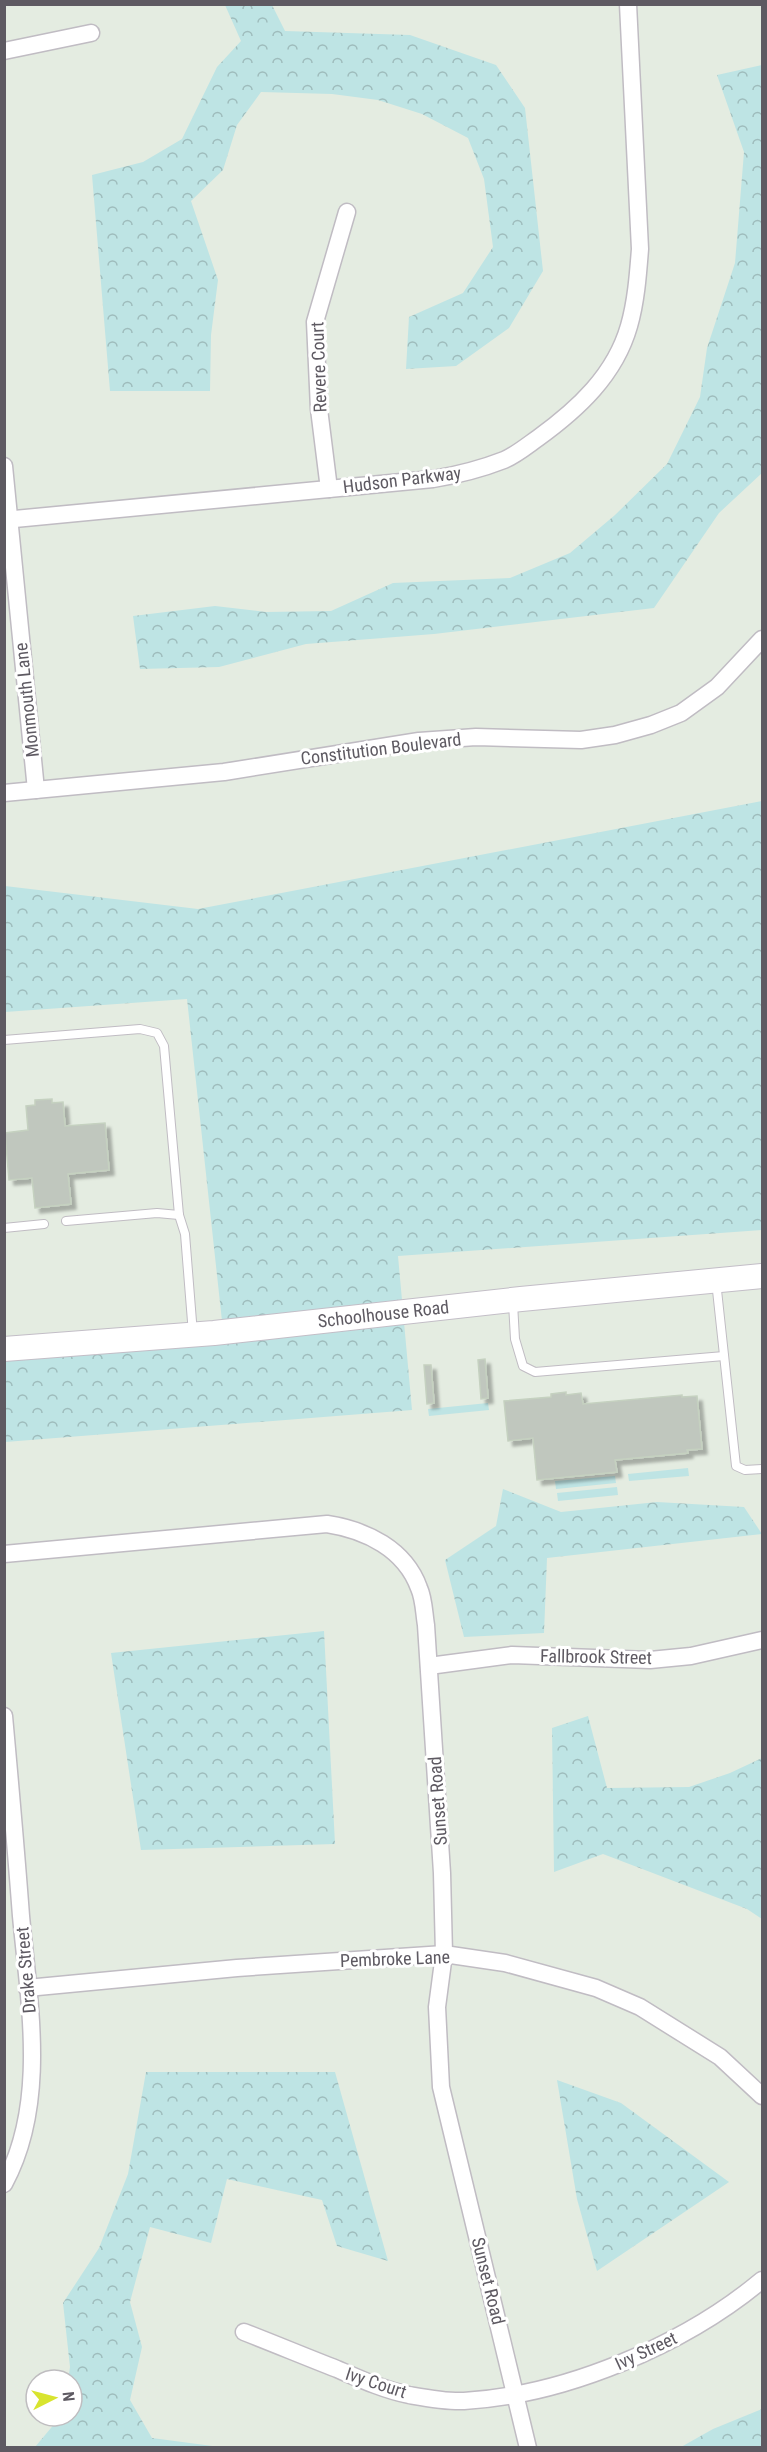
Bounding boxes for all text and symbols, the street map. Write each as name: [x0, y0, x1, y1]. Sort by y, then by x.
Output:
street label: Revere Court: [306, 321, 331, 413]
street label: Hudson Parkway: [342, 462, 463, 497]
street label: Monmouth Lane: [10, 642, 43, 758]
street label: Constitution Boulevard: [300, 728, 462, 769]
street label: Schoolhouse Road: [317, 1296, 450, 1331]
street label: Fallbrook Street: [540, 1645, 652, 1668]
street label: Sunset Road: [424, 1756, 451, 1846]
street label: Drake Street: [11, 1926, 40, 2014]
street label: Pembroke Lane: [340, 1946, 450, 1971]
street label: Sunset Road: [468, 2235, 509, 2327]
street label: Ivy Street: [611, 2327, 680, 2374]
street label: Ivy Court: [343, 2363, 409, 2402]
north arrow: [24, 2368, 84, 2428]
text: N: [58, 2391, 78, 2402]

